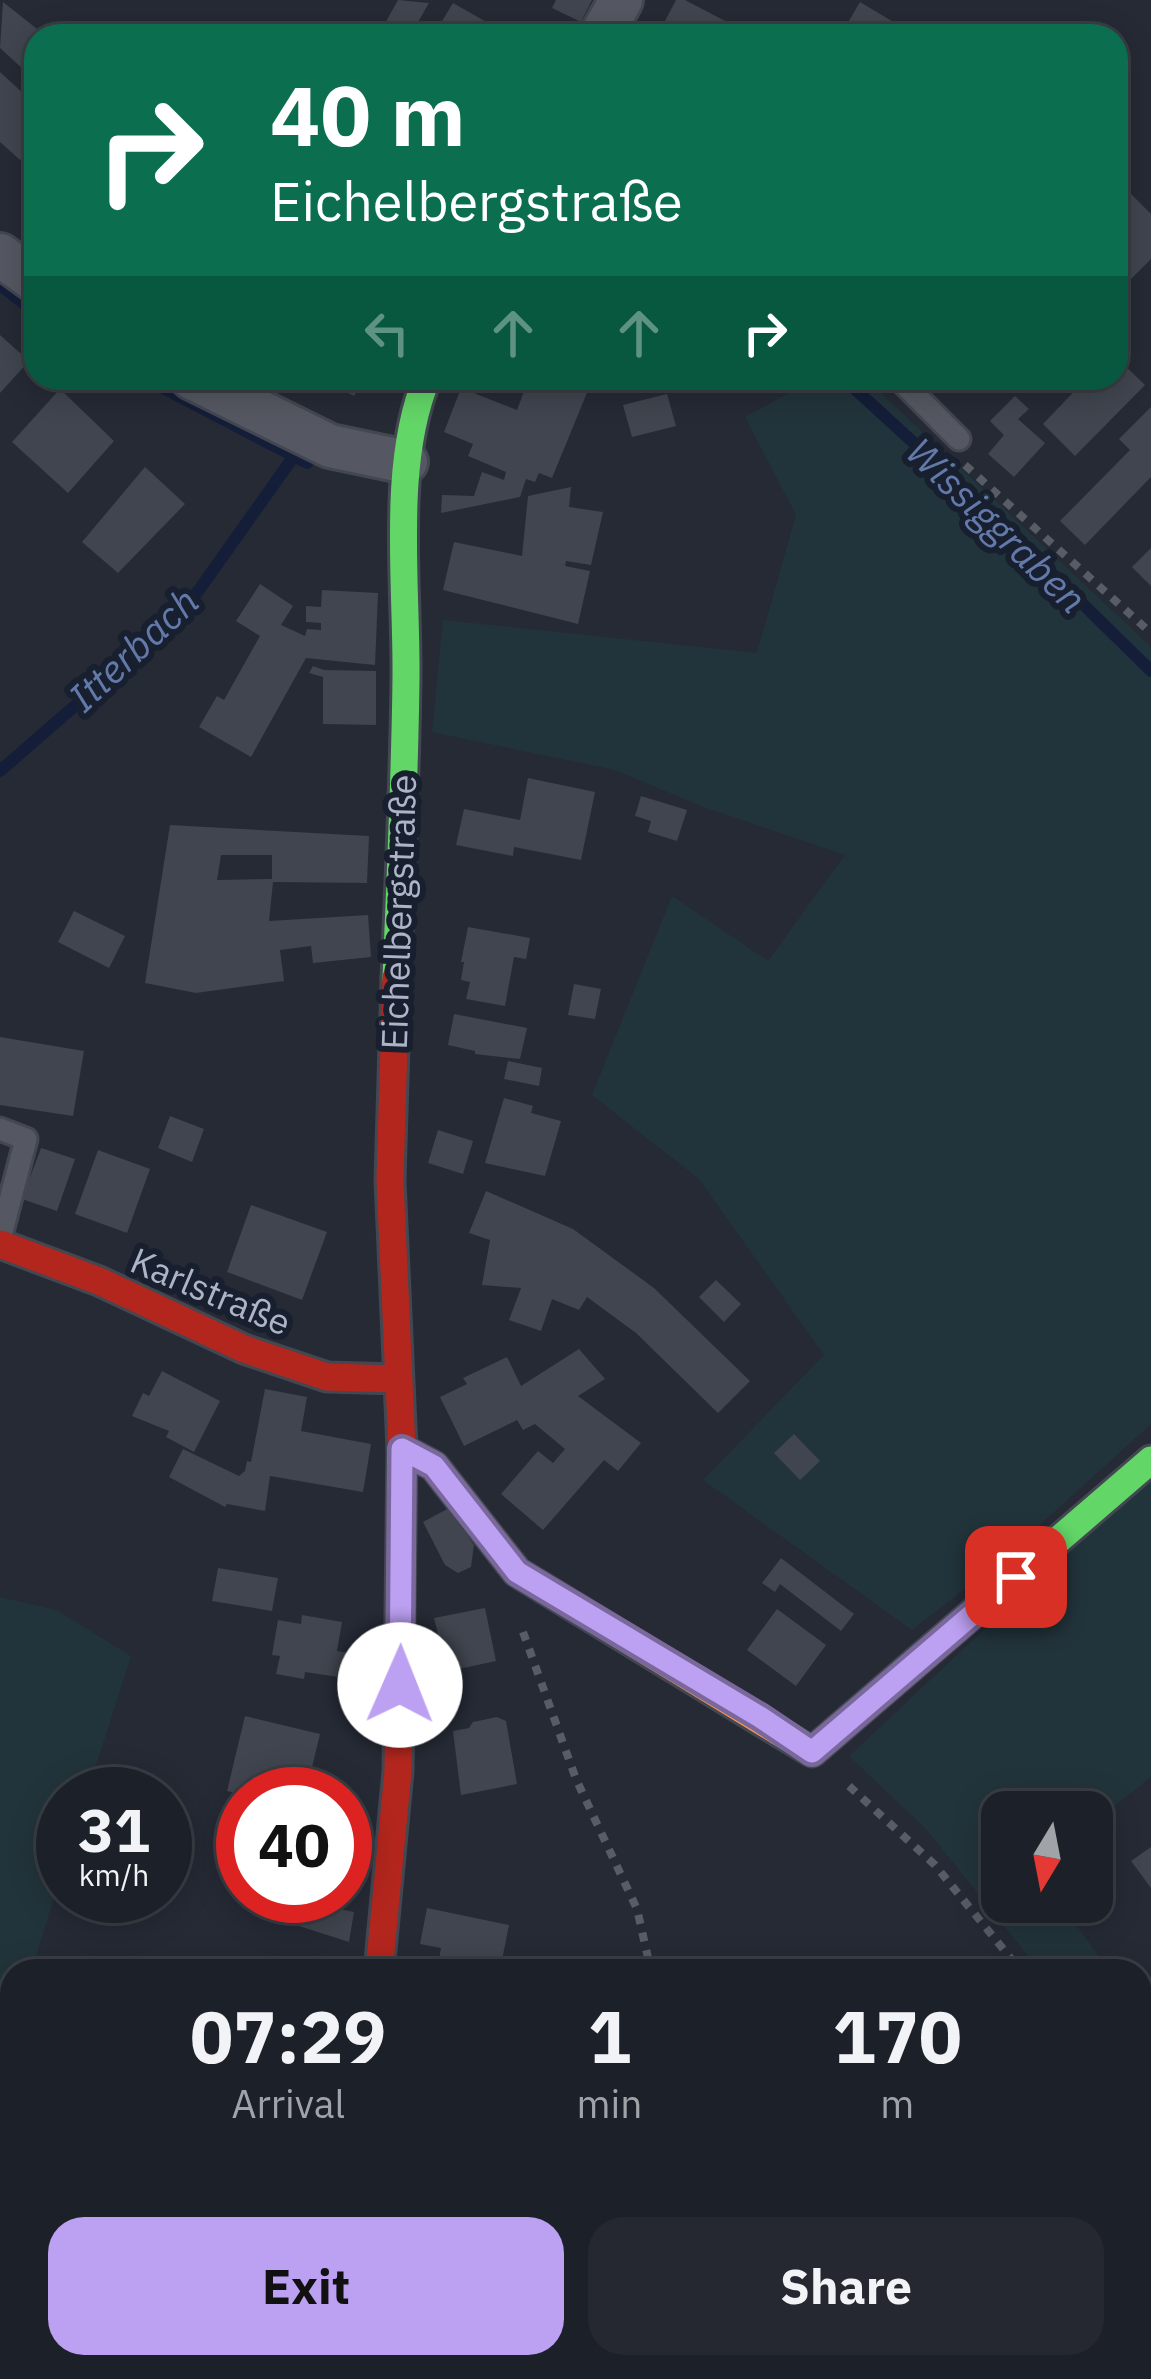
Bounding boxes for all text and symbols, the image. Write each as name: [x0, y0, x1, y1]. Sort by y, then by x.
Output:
text: 40 m: [270, 60, 466, 169]
icon: right: [72, 72, 228, 228]
text: Eichelbergstraße: [270, 166, 683, 236]
icon: left: [354, 300, 420, 366]
icon: ahead: [480, 300, 546, 366]
icon: ahead: [606, 300, 672, 366]
icon: right: [732, 300, 798, 366]
water label: Wissiggraben: [896, 426, 1098, 624]
water label: Itterbach: [57, 576, 209, 722]
street label: Eichelbergstraße: [370, 774, 426, 1050]
street label: Karlstraße: [124, 1236, 298, 1346]
pin: [965, 1526, 1067, 1628]
icon: arrive: [983, 1544, 1049, 1610]
position arrow: [337, 1622, 463, 1748]
speed limit sign: 40: [216, 1767, 372, 1923]
text: 31: [78, 1790, 150, 1869]
north arrow: [981, 1791, 1113, 1923]
map controls: [981, 1791, 1113, 1923]
text: km/h: [79, 1855, 149, 1894]
text: 07:29: [190, 1989, 387, 2083]
text: 1: [588, 1989, 631, 2083]
text: 170: [832, 1989, 962, 2083]
text: Arrival: [231, 2078, 345, 2129]
text: min: [577, 2078, 642, 2129]
text: m: [880, 2078, 914, 2129]
button: Exit: [48, 2217, 564, 2355]
button: Share: [588, 2217, 1104, 2355]

